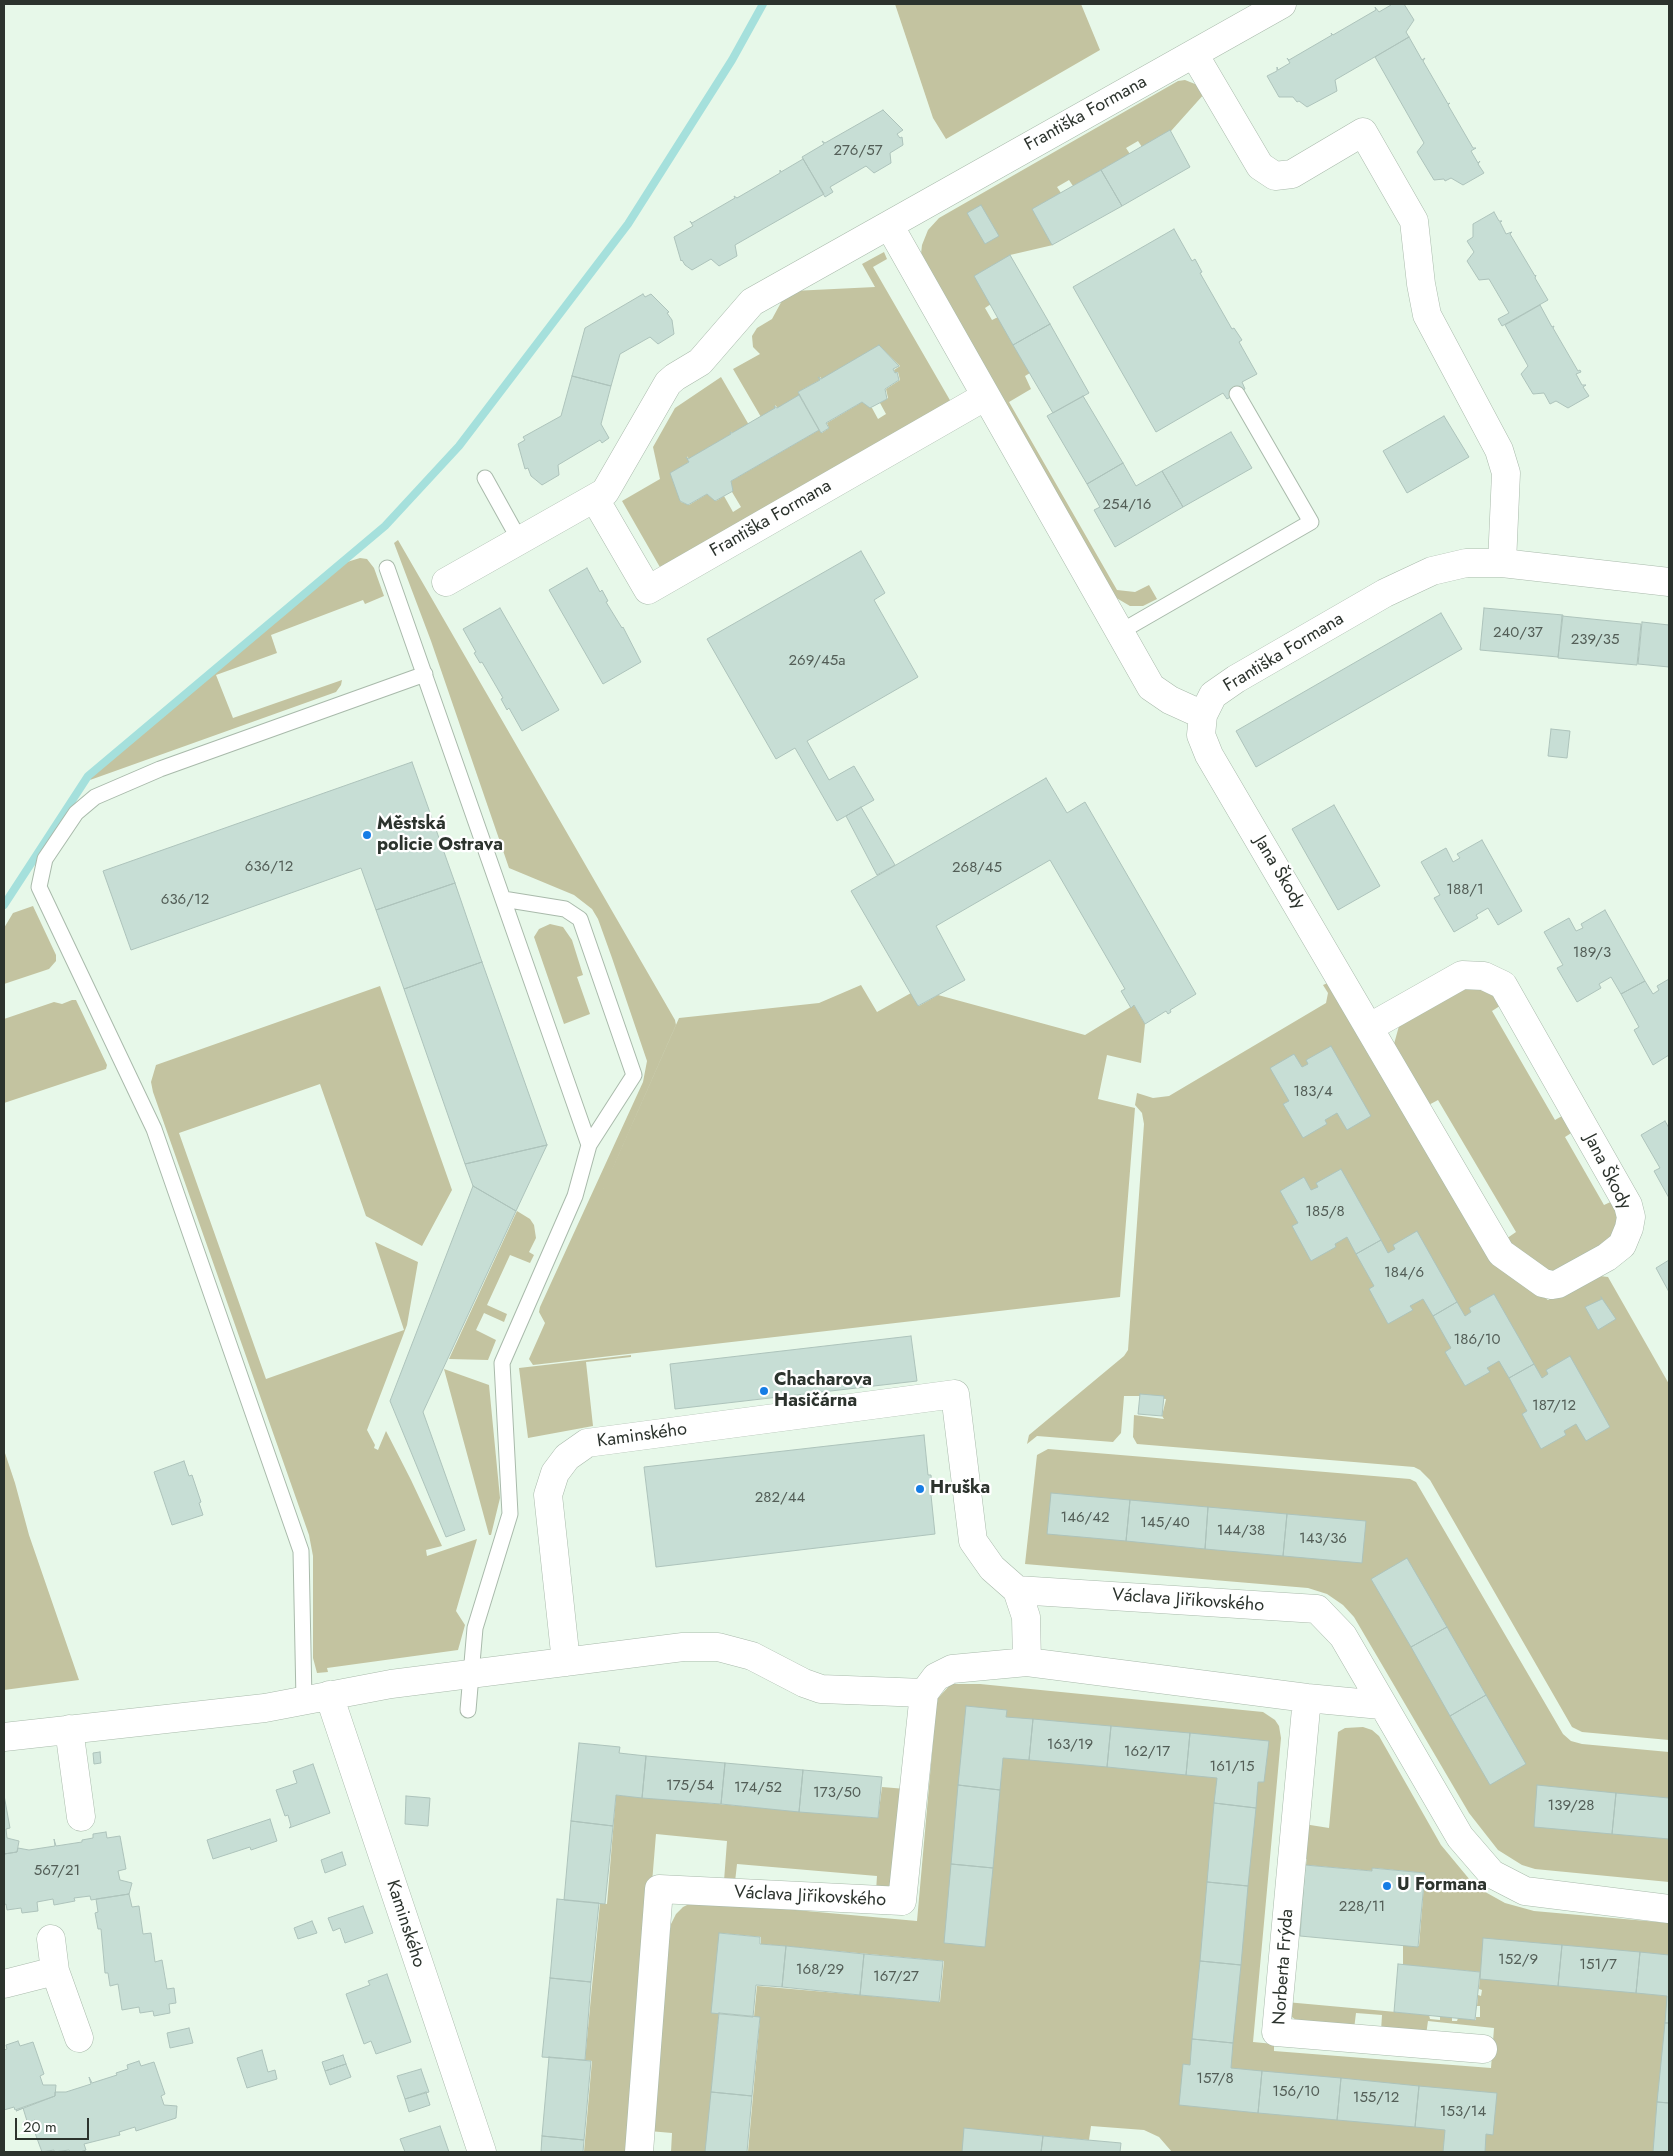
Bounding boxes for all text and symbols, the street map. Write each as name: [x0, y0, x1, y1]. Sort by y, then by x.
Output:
street label: Františka Formana: [1021, 71, 1151, 157]
house number: 276/57: [833, 142, 883, 160]
street label: Františka Formana: [707, 476, 835, 562]
house number: 254/16: [1103, 496, 1151, 514]
street label: Františka Formana: [1220, 609, 1348, 697]
house number: 240/37: [1493, 624, 1543, 642]
house number: 239/35: [1571, 631, 1619, 649]
house number: 269/45a: [789, 652, 845, 670]
place label: Městská policie Ostrava: [377, 814, 503, 856]
marker: Městská policie Ostrava: [361, 829, 373, 841]
street label: Jana Škody: [1249, 832, 1309, 914]
house number: 636/12: [245, 858, 293, 876]
house number: 268/45: [952, 859, 1002, 877]
house number: 188/1: [1446, 881, 1484, 899]
house number: 636/12: [161, 891, 209, 909]
house number: 189/3: [1573, 944, 1611, 962]
house number: 183/4: [1293, 1083, 1333, 1101]
street label: Jana Škody: [1579, 1131, 1635, 1213]
house number: 185/8: [1305, 1203, 1345, 1221]
house number: 184/6: [1384, 1264, 1424, 1282]
house number: 186/10: [1453, 1331, 1501, 1349]
place label: Chacharova Hasičárna: [774, 1370, 872, 1412]
marker: Chacharova Hasičárna: [758, 1385, 770, 1397]
house number: 187/12: [1532, 1397, 1576, 1415]
street label: Kaminského: [596, 1419, 688, 1453]
place label: Hruška: [930, 1478, 990, 1500]
marker: Hruška: [914, 1483, 926, 1495]
house number: 282/44: [755, 1489, 805, 1507]
house number: 146/42: [1060, 1509, 1110, 1527]
house number: 145/40: [1140, 1514, 1190, 1532]
house number: 144/38: [1217, 1522, 1265, 1540]
house number: 143/36: [1299, 1530, 1347, 1548]
street label: Václava Jiřikovského: [1111, 1585, 1265, 1617]
house number: 163/19: [1047, 1736, 1093, 1754]
house number: 162/17: [1124, 1743, 1170, 1761]
house number: 161/15: [1209, 1758, 1255, 1776]
house number: 175/54: [666, 1777, 714, 1795]
house number: 174/52: [734, 1779, 782, 1797]
house number: 173/50: [813, 1784, 861, 1802]
house number: 139/28: [1548, 1797, 1594, 1815]
house number: 567/21: [34, 1862, 80, 1880]
place label: U Formana: [1397, 1875, 1487, 1897]
street label: Kaminského: [381, 1878, 429, 1970]
marker: U Formana: [1381, 1880, 1393, 1892]
street label: Václava Jiřikovského: [733, 1882, 887, 1912]
house number: 228/11: [1339, 1898, 1385, 1916]
street label: Norberta Frýda: [1269, 1908, 1299, 2026]
house number: 152/9: [1498, 1951, 1538, 1969]
house number: 151/7: [1579, 1956, 1617, 1974]
house number: 168/29: [796, 1961, 844, 1979]
house number: 167/27: [873, 1968, 919, 1986]
house number: 157/8: [1196, 2070, 1234, 2088]
house number: 156/10: [1272, 2083, 1320, 2101]
house number: 155/12: [1353, 2089, 1399, 2107]
house number: 153/14: [1440, 2103, 1486, 2121]
scale bar: [18, 2108, 91, 2140]
text: 20 m: [23, 2116, 57, 2138]

